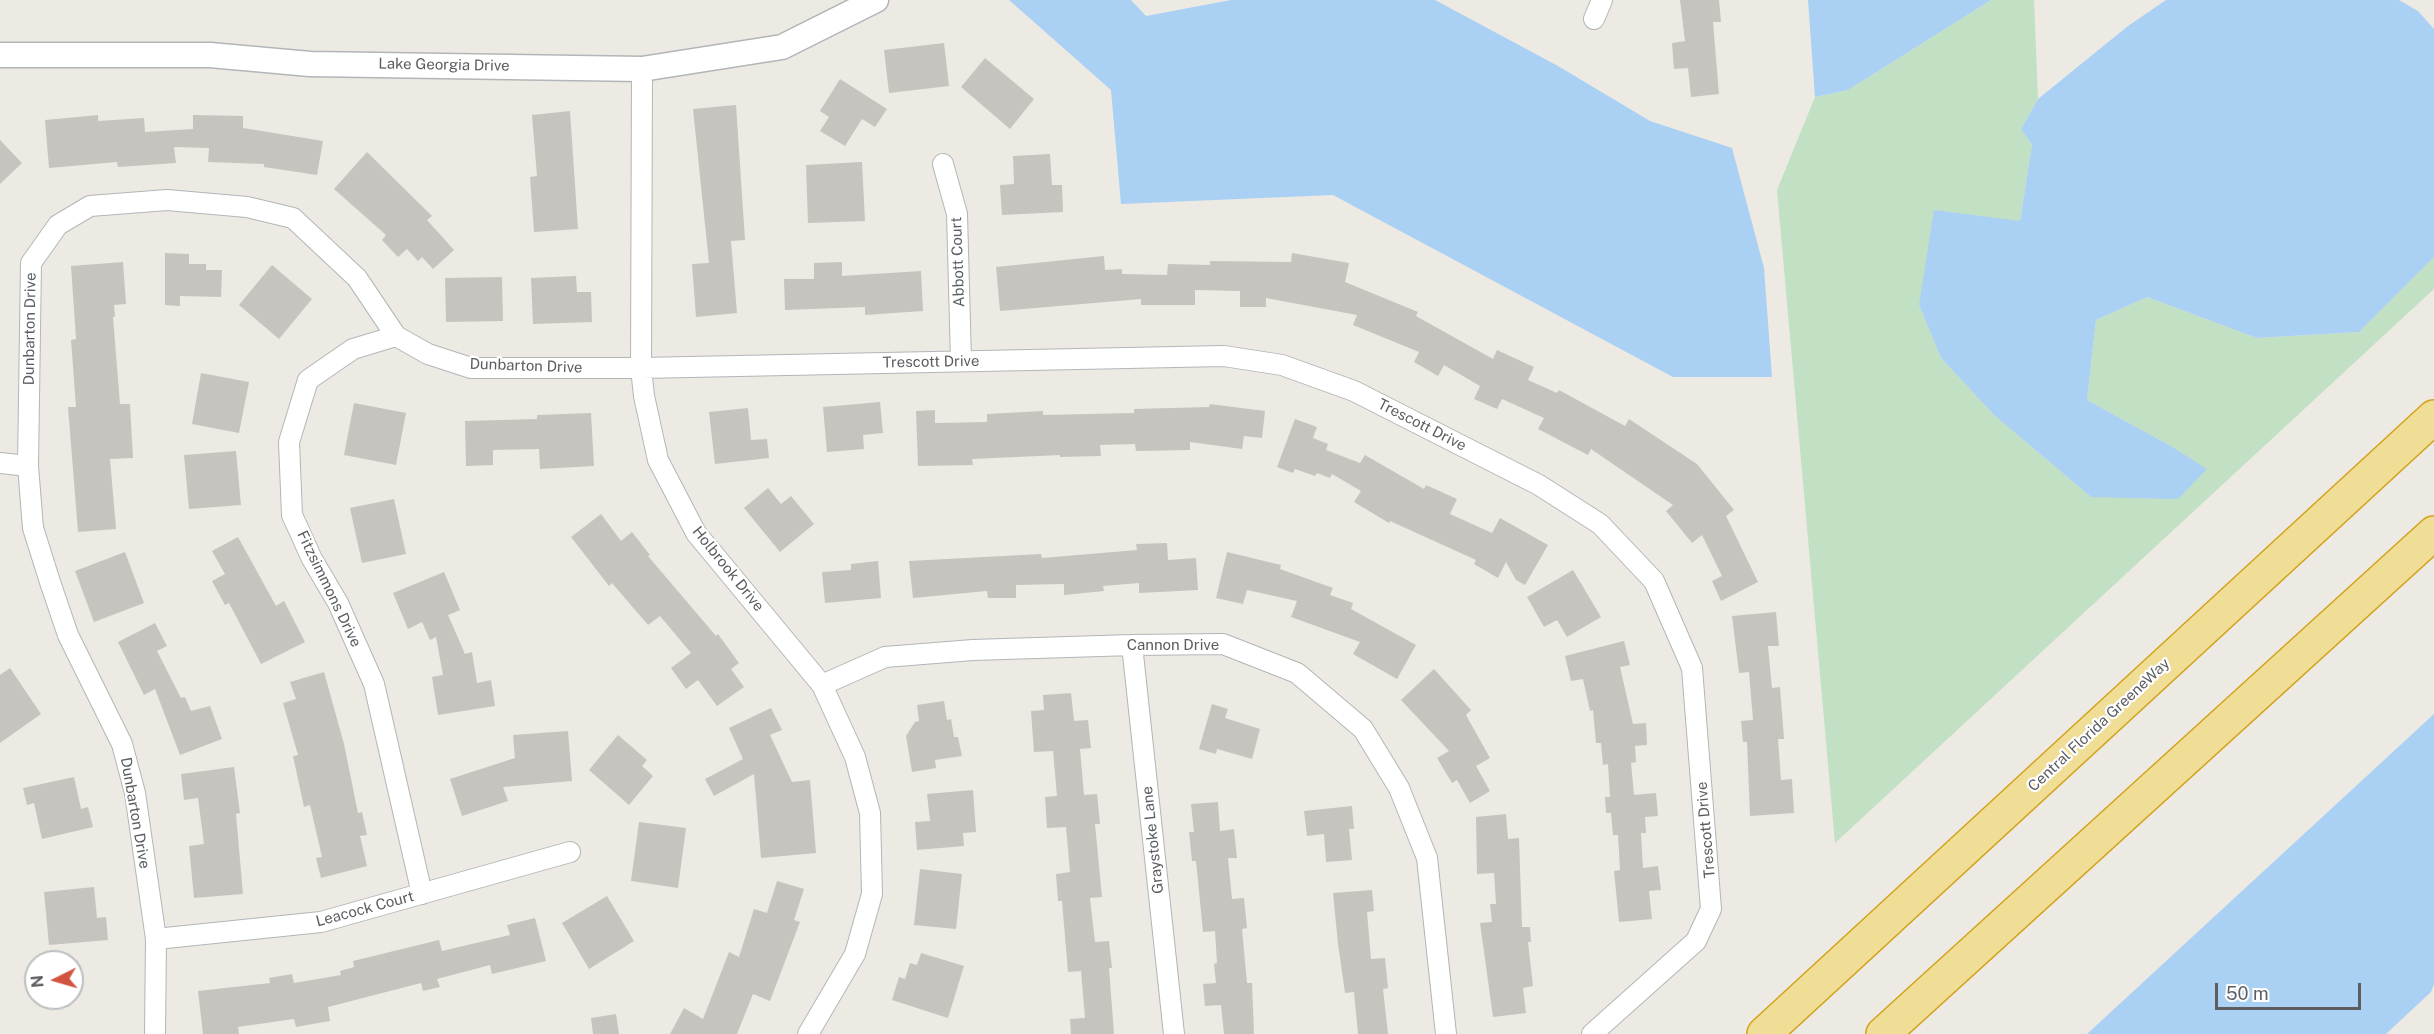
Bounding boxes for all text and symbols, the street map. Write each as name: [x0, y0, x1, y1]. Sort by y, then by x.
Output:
street label: Lake Georgia Drive: [378, 55, 510, 75]
street label: Abbott Court: [947, 217, 969, 307]
street label: Dunbarton Drive: [20, 272, 40, 386]
street label: Trescott Drive: [882, 352, 980, 372]
street label: Dunbarton Drive: [469, 355, 583, 377]
street label: Trescott Drive: [1375, 395, 1469, 455]
street label: Holbrook Drive: [688, 523, 768, 615]
street label: Fitzsimmons Drive: [293, 528, 365, 650]
street label: Cannon Drive: [1127, 636, 1219, 654]
street label: Central Florida GreeneWay: [2024, 655, 2174, 795]
street label: Dunbarton Drive: [116, 756, 154, 870]
street label: Trescott Drive: [1693, 781, 1719, 879]
street label: Graystoke Lane: [1138, 785, 1168, 895]
street label: Leacock Court: [314, 887, 416, 931]
north arrow: [24, 950, 84, 1010]
scale bar: [2218, 971, 2364, 1009]
text: N: [28, 974, 48, 989]
text: 50 m: [2226, 983, 2269, 1004]

